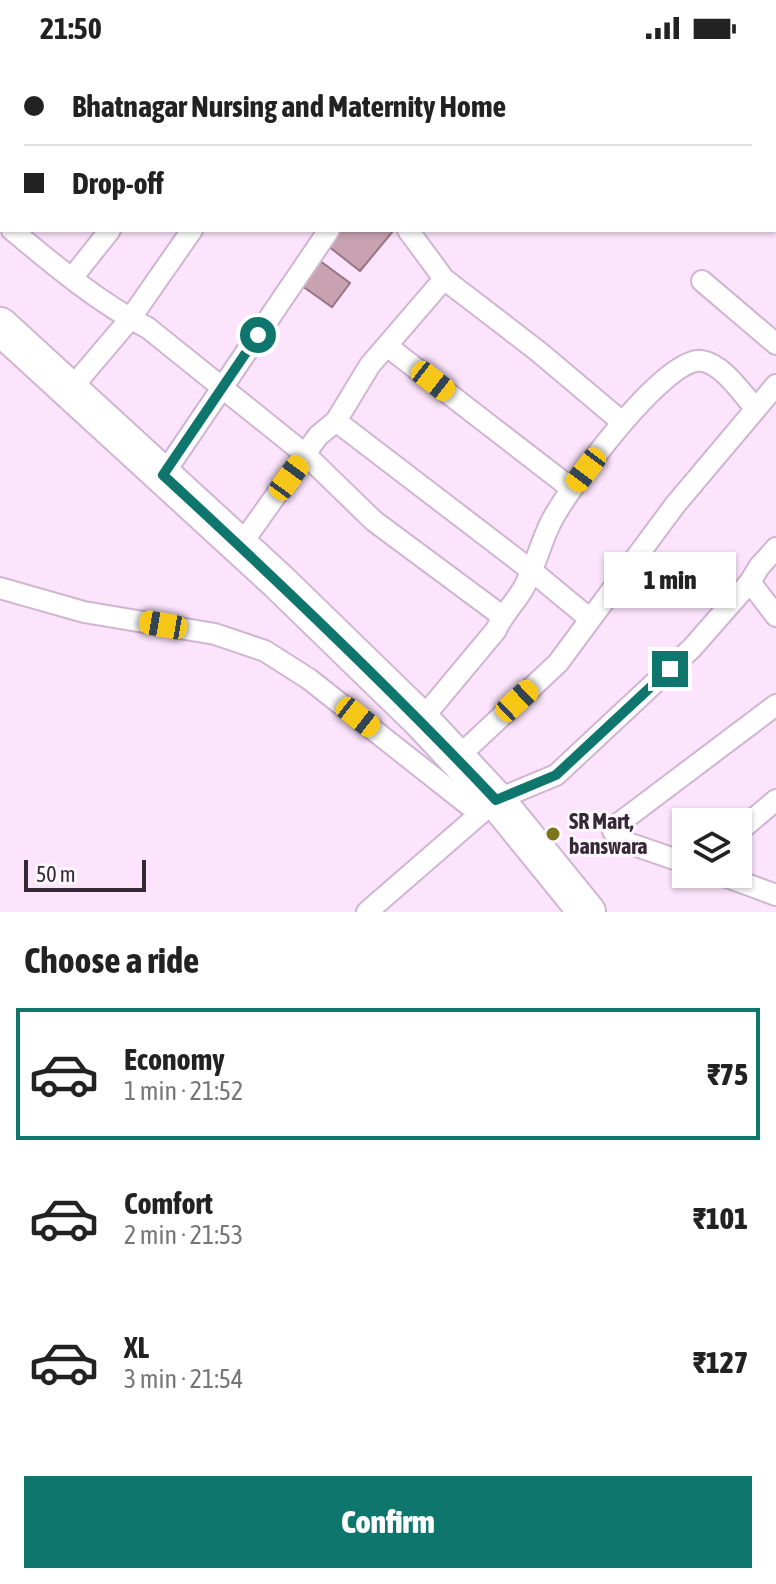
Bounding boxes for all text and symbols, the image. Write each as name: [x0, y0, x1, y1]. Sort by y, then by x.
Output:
text: 21:50: [40, 11, 102, 45]
text: Bhatnagar Nursing and Maternity Home: [72, 89, 506, 123]
text: Drop-off: [72, 166, 164, 200]
route start: [240, 317, 276, 353]
car: [407, 357, 459, 405]
car: [562, 444, 610, 496]
car: [265, 452, 313, 504]
callout: 1 min: [604, 553, 736, 609]
text: 1 min: [643, 565, 697, 595]
car: [137, 609, 189, 641]
route end: [652, 651, 688, 687]
car: [491, 676, 543, 726]
car: [332, 693, 384, 741]
place label: SR Mart, banswara: [569, 808, 648, 859]
map controls: [672, 808, 752, 888]
button: layers: [672, 808, 752, 888]
marker: SR Mart, banswara: [544, 825, 562, 843]
scale bar: [24, 856, 146, 892]
text: 50 m: [36, 861, 76, 887]
text: Choose a ride: [24, 939, 199, 981]
icon: car: [28, 1038, 100, 1110]
text: Economy: [124, 1042, 225, 1076]
text: ₹75: [707, 1057, 748, 1091]
text: 1 min · 21:52: [124, 1076, 243, 1106]
icon: car: [28, 1182, 100, 1254]
text: Comfort: [124, 1186, 213, 1220]
text: ₹101: [693, 1201, 748, 1235]
text: 2 min · 21:53: [124, 1220, 243, 1250]
icon: car: [28, 1326, 100, 1398]
text: XL: [124, 1330, 149, 1364]
text: ₹127: [693, 1345, 748, 1379]
text: 3 min · 21:54: [124, 1364, 243, 1394]
button: Confirm: [24, 1476, 752, 1568]

